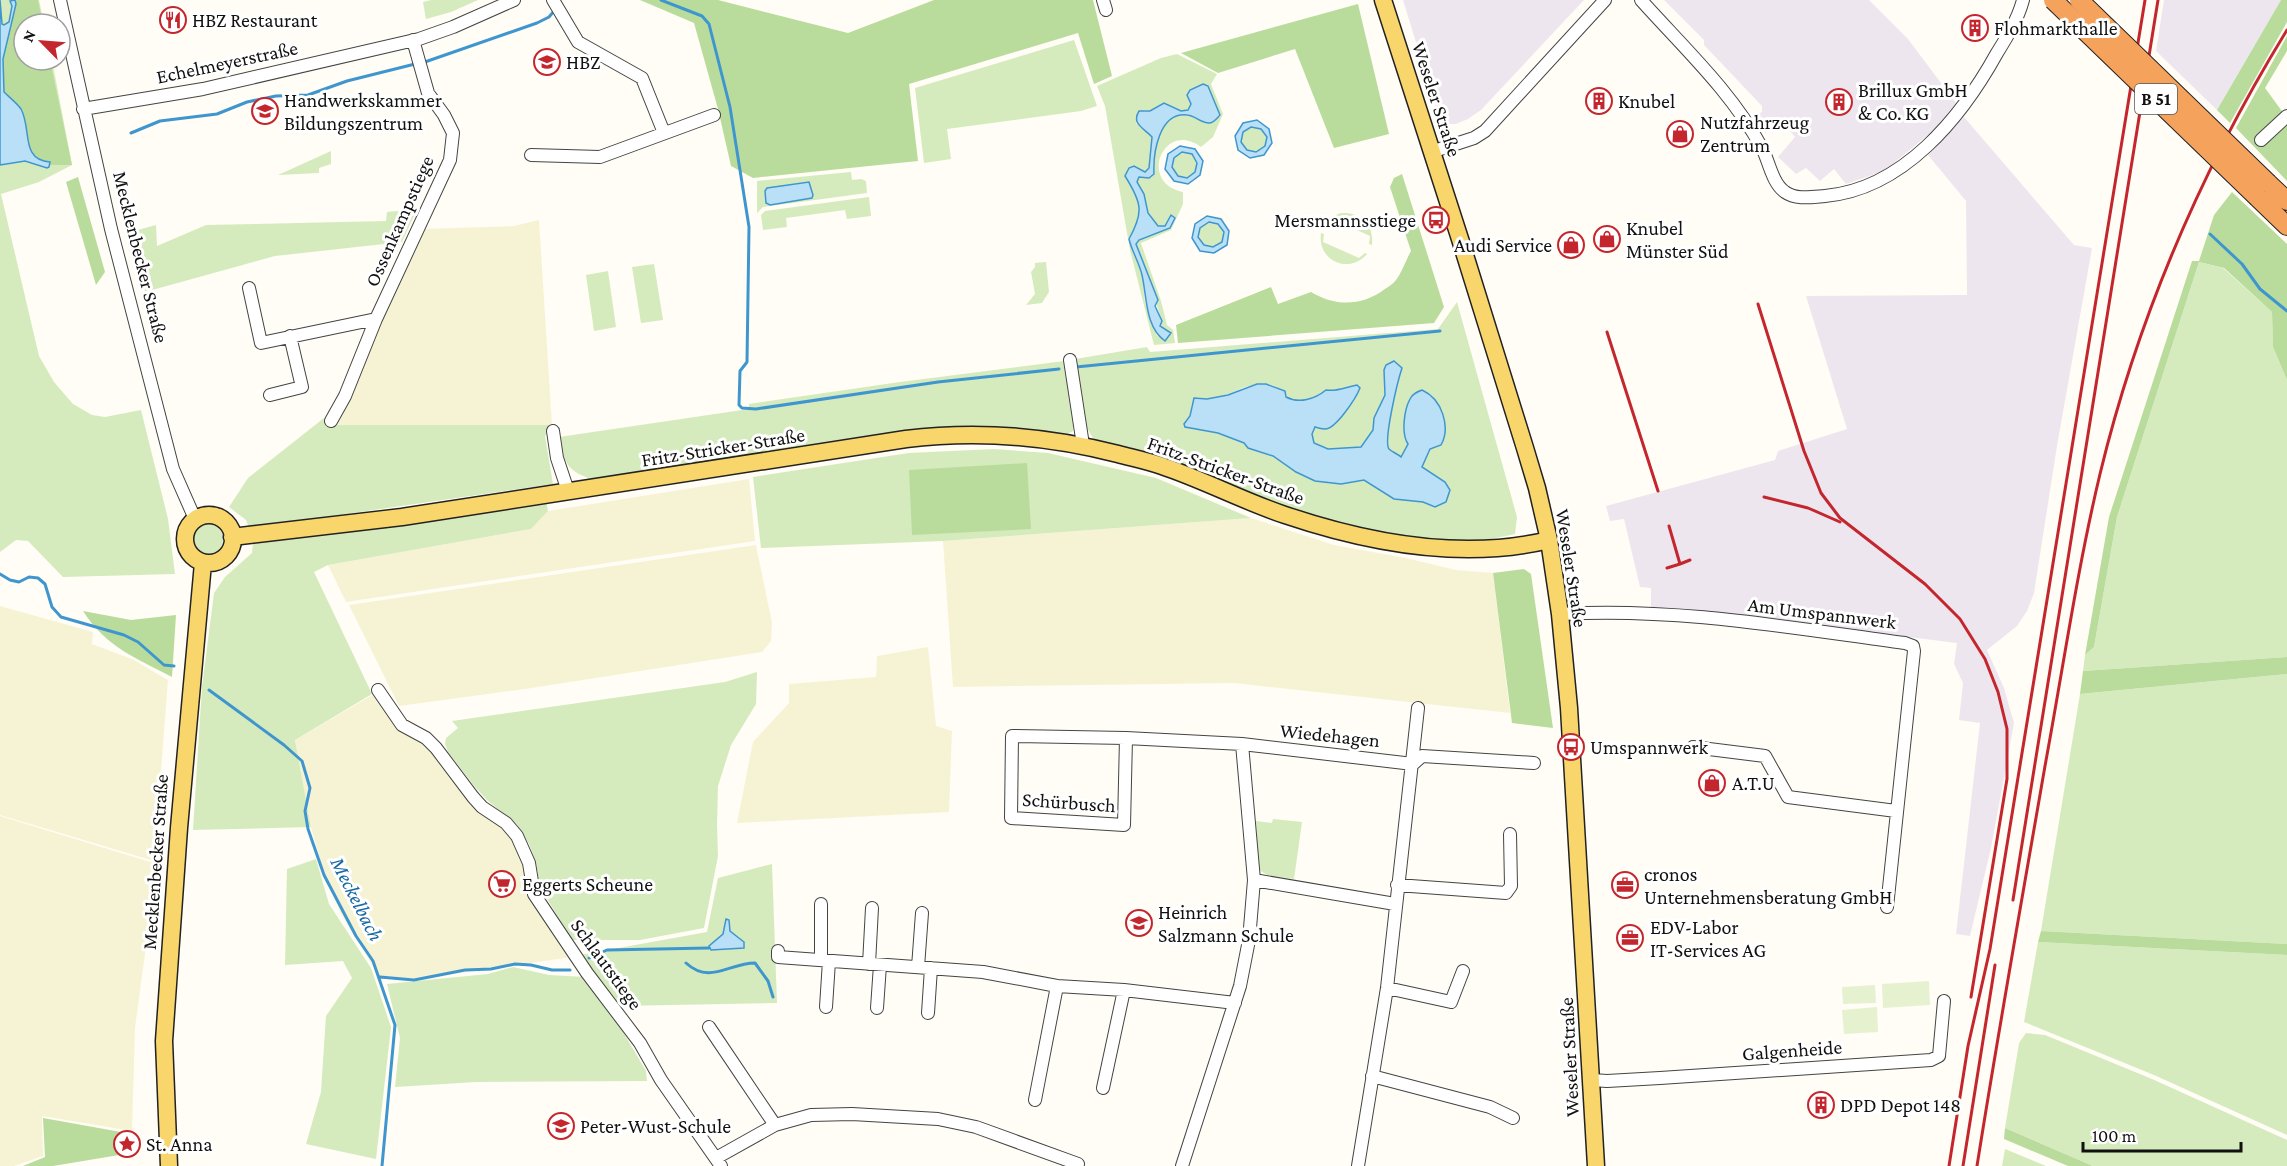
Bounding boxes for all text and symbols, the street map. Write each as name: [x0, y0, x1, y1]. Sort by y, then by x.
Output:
restaurant icon: HBZ Restaurant: [158, 5, 188, 35]
place label: HBZ Restaurant: [192, 9, 318, 31]
north arrow: [12, 12, 72, 72]
building icon: Flohmarkthalle: [1960, 13, 1990, 43]
place label: Flohmarkthalle: [1994, 17, 2118, 39]
text: N: [19, 27, 39, 44]
street label: Echelmeyerstraße: [154, 36, 300, 89]
street label: Weseler Straße: [1408, 39, 1466, 160]
school or university icon: HBZ: [532, 47, 562, 77]
place label: HBZ: [566, 51, 600, 73]
place label: Brillux GmbH & Co. KG: [1858, 79, 1968, 124]
road number: B 51: [2135, 84, 2177, 114]
building icon: Knubel: [1584, 86, 1614, 116]
building icon: Brillux GmbH & Co. KG: [1824, 87, 1854, 117]
place label: Handwerkskammer Bildungszentrum: [284, 89, 442, 135]
place label: Knubel: [1618, 90, 1675, 112]
school or university icon: Handwerkskammer Bildungszentrum: [250, 96, 280, 126]
place label: Nutzfahrzeug Zentrum: [1700, 111, 1810, 156]
shop icon: Nutzfahrzeug Zentrum: [1665, 119, 1695, 149]
street label: Ossenkampstiege: [360, 152, 439, 290]
street label: Mecklenbecker Straße: [109, 169, 173, 345]
bus stop icon: Mersmannsstiege: [1421, 205, 1451, 235]
place label: Mersmannsstiege: [1274, 209, 1416, 232]
place label: Knubel Münster Süd: [1626, 217, 1729, 262]
shop icon: Knubel Münster Süd: [1592, 224, 1622, 254]
shop icon: Audi Service: [1556, 230, 1586, 260]
place label: Audi Service: [1454, 234, 1552, 256]
street label: Fritz-Stricker-Straße: [640, 423, 807, 471]
street label: Fritz-Stricker-Straße: [1145, 431, 1308, 509]
street label: Weseler Straße: [1552, 507, 1592, 629]
street label: Am Umspannwerk: [1747, 593, 1898, 634]
street label: Wiedehagen: [1279, 719, 1381, 752]
bus stop icon: Umspannwerk: [1556, 732, 1586, 762]
place label: Umspannwerk: [1590, 736, 1708, 759]
shop icon: A.T.U: [1697, 768, 1727, 798]
place label: A.T.U: [1732, 772, 1775, 794]
street label: Mecklenbecker Straße: [138, 773, 172, 951]
street label: Schürbusch: [1022, 788, 1117, 816]
water label: Meckelbach: [325, 852, 388, 945]
place label: cronos Unternehmensberatung GmbH: [1644, 863, 1892, 909]
supermarket icon: Eggerts Scheune: [487, 869, 517, 899]
office icon: cronos Unternehmensberatung GmbH: [1610, 870, 1640, 900]
place label: Eggerts Scheune: [522, 873, 653, 896]
place label: Heinrich Salzmann Schule: [1158, 901, 1294, 946]
school or university icon: Heinrich Salzmann Schule: [1124, 908, 1154, 938]
street label: Schlautstiege: [566, 914, 647, 1014]
place label: EDV-Labor IT-Services AG: [1650, 916, 1766, 961]
office icon: EDV-Labor IT-Services AG: [1615, 923, 1645, 953]
street label: Weseler Straße: [1555, 996, 1583, 1117]
street label: Galgenheide: [1741, 1036, 1843, 1065]
building icon: DPD Depot 148: [1806, 1090, 1836, 1120]
place label: DPD Depot 148: [1840, 1094, 1961, 1117]
school or university icon: Peter-Wust-Schule: [546, 1111, 576, 1141]
place label: Peter-Wust-Schule: [580, 1115, 731, 1137]
scale bar: [2083, 1115, 2240, 1153]
text: 100 m: [2092, 1126, 2137, 1146]
place icon: St. Anna: [112, 1129, 142, 1159]
place label: St. Anna: [146, 1133, 212, 1155]

